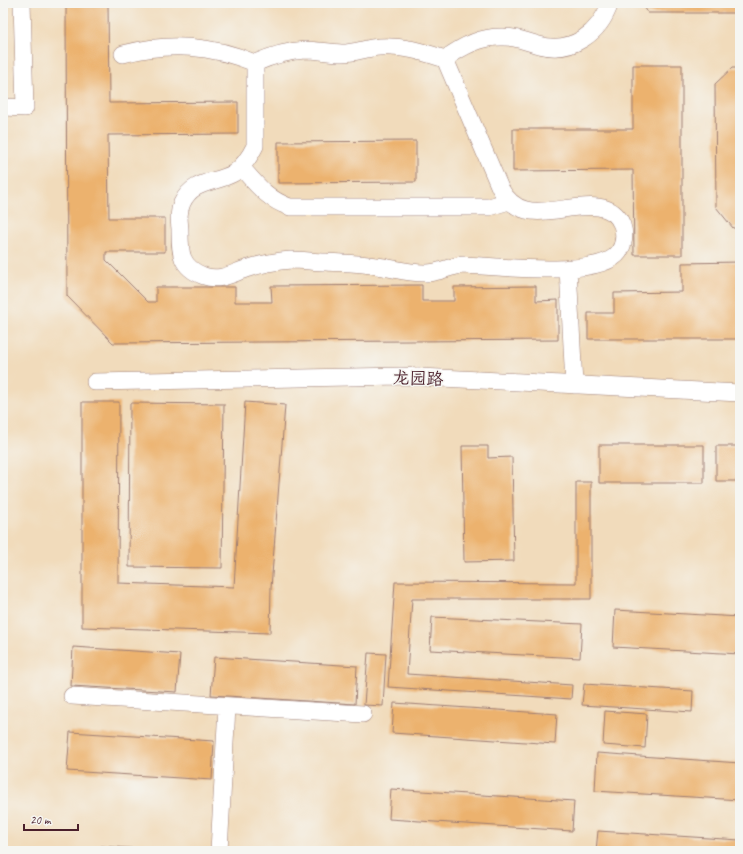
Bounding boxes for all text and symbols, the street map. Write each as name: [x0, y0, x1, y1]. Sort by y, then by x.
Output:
street label: 龙园路: [392, 367, 444, 390]
scale bar: [24, 806, 78, 832]
text: 20 m: [30, 812, 52, 828]

